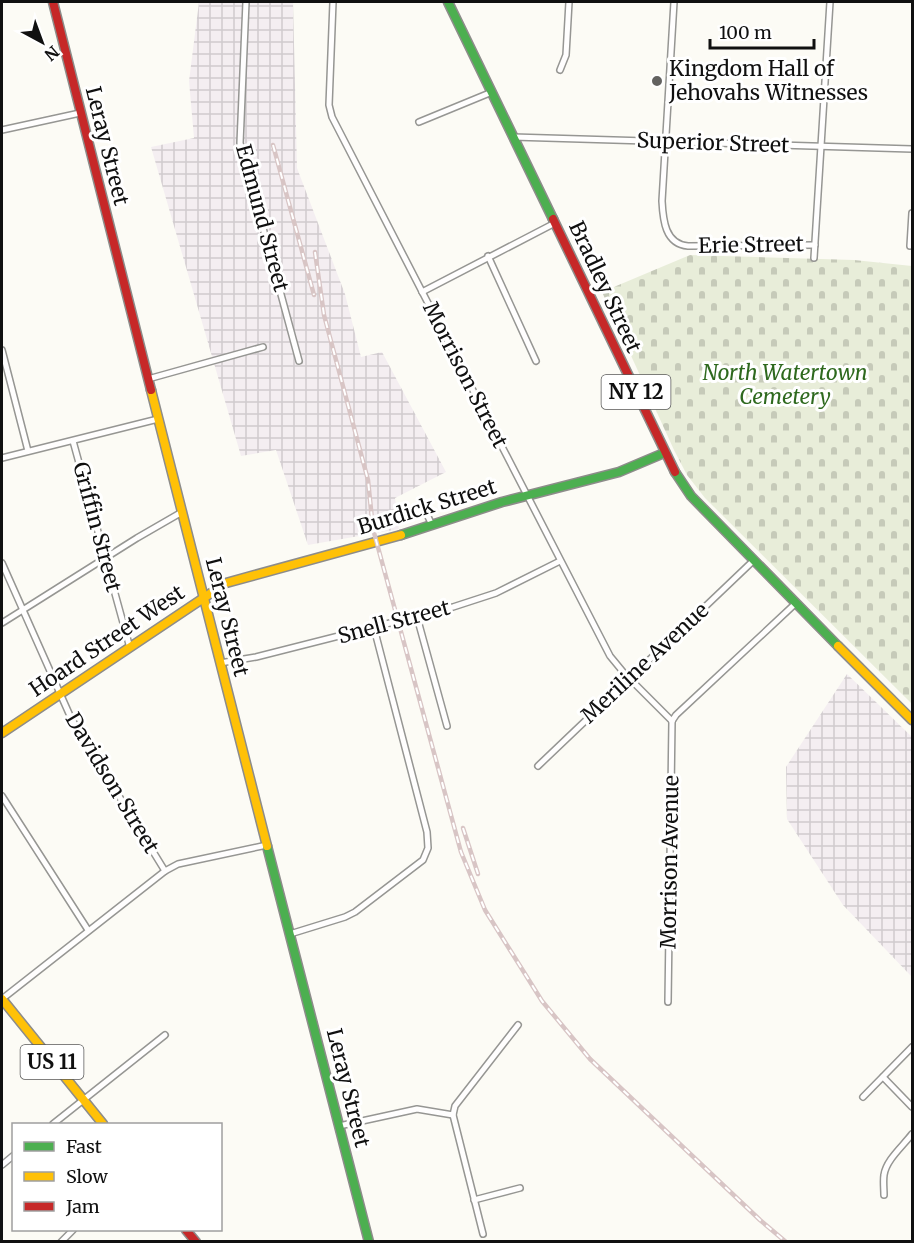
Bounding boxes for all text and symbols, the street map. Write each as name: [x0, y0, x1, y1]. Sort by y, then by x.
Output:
north arrow: [12, 12, 72, 72]
scale bar: [710, 12, 814, 50]
text: 100 m: [719, 21, 772, 44]
text: N: [40, 42, 63, 65]
place label: Kingdom Hall of Jehovahs Witnesses: [668, 55, 868, 106]
marker: Kingdom Hall of Jehovahs Witnesses: [650, 74, 664, 88]
street label: Leray Street: [80, 84, 135, 208]
street label: Superior Street: [636, 126, 790, 159]
street label: Edmund Street: [230, 141, 295, 294]
street label: Bradley Street: [563, 217, 648, 357]
street label: Erie Street: [698, 230, 804, 259]
street label: Morrison Street: [417, 297, 514, 452]
park label: North Watertown Cemetery: [702, 359, 868, 410]
road number: NY 12: [602, 375, 670, 409]
street label: Griffin Street: [67, 459, 128, 595]
street label: Burdick Street: [354, 473, 500, 540]
street label: Leray Street: [200, 555, 255, 679]
street label: Hoard Street West: [24, 579, 189, 702]
street label: Snell Street: [335, 594, 453, 649]
street label: Meriline Avenue: [575, 597, 714, 729]
street label: Davidson Street: [60, 707, 165, 858]
street label: Morrison Avenue: [654, 775, 685, 949]
street label: Leray Street: [321, 1026, 376, 1150]
road number: US 11: [20, 1045, 84, 1079]
legend: [12, 1123, 222, 1231]
text: Fast: [66, 1135, 102, 1158]
text: Slow: [66, 1165, 109, 1188]
text: Jam: [65, 1195, 100, 1218]

